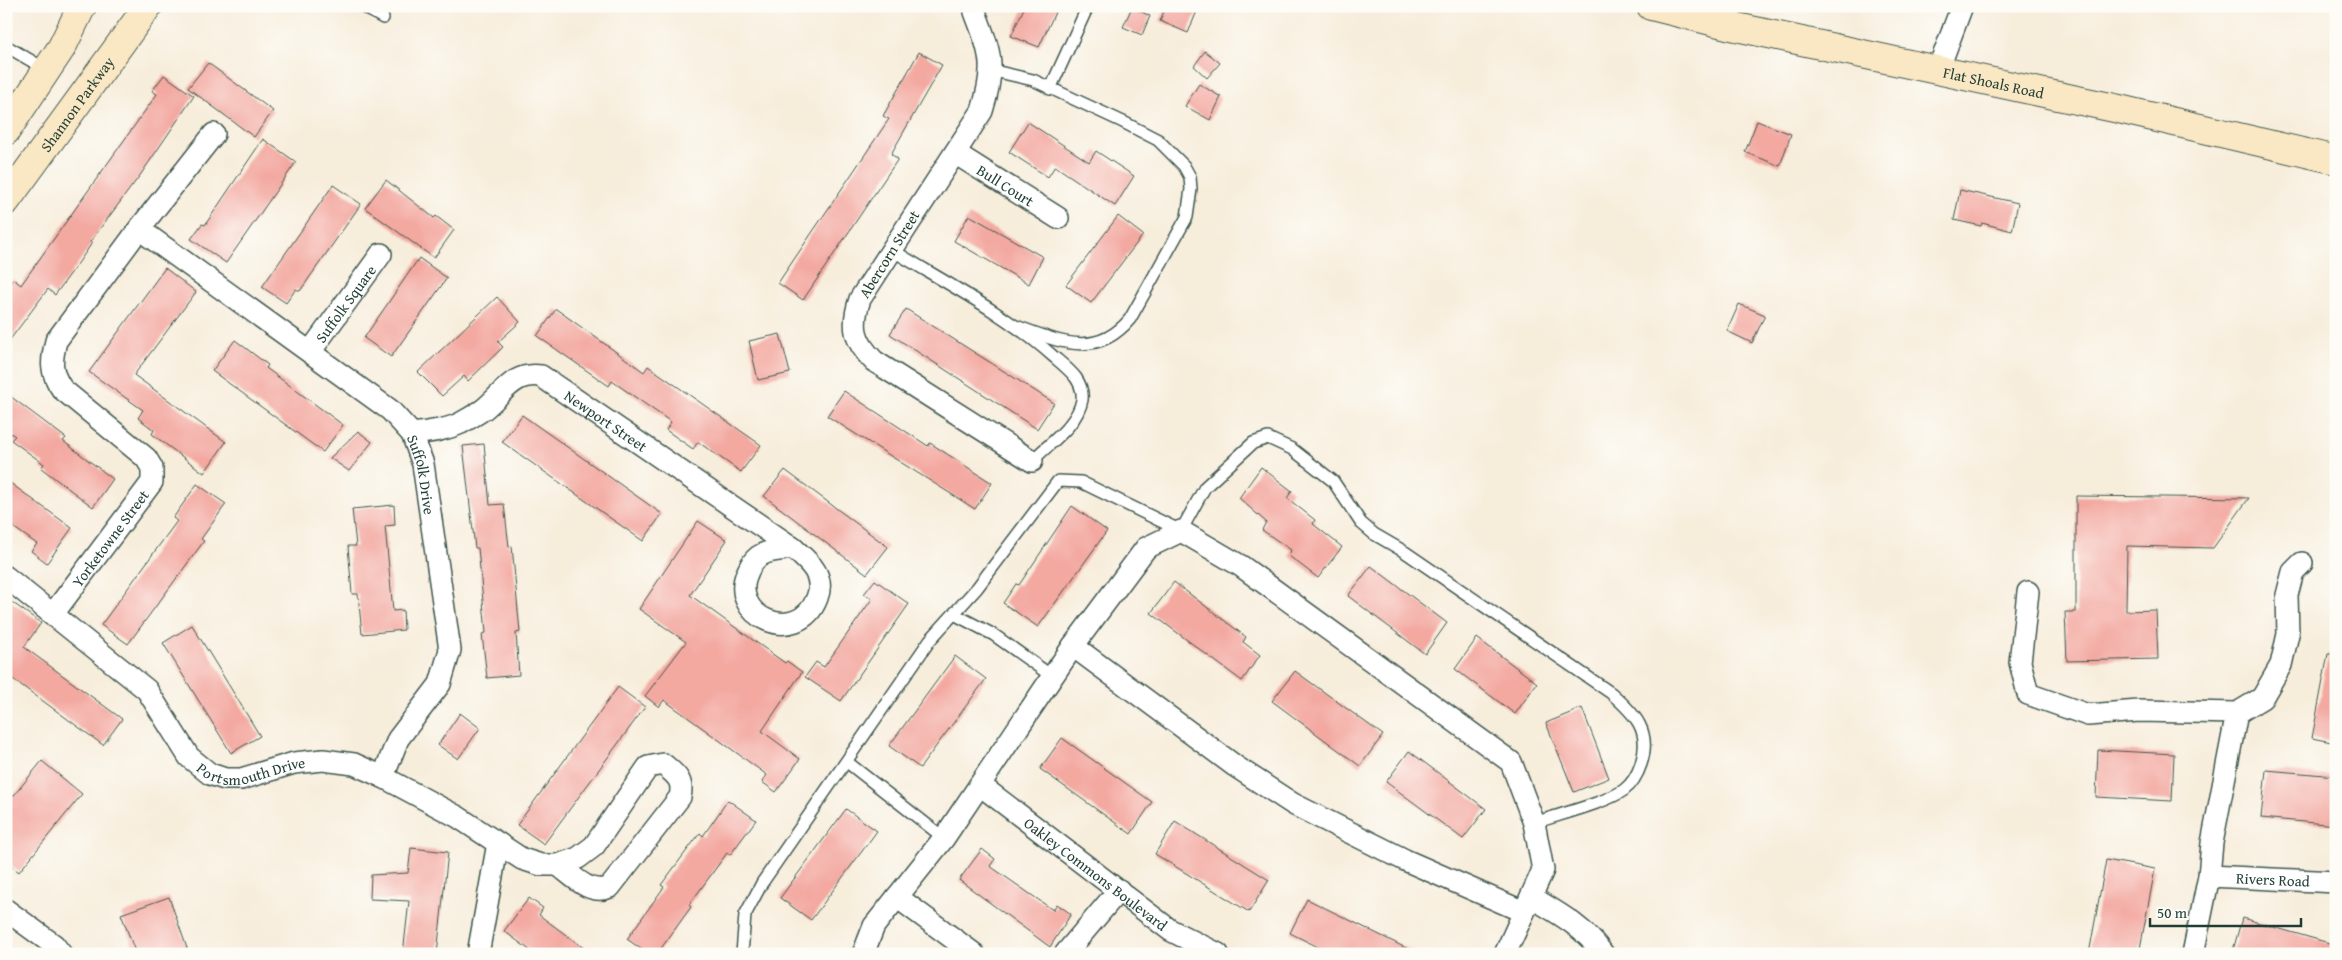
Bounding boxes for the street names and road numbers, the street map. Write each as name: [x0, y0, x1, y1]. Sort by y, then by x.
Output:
street label: Shannon Parkway: [35, 52, 119, 156]
street label: Flat Shoals Road: [1941, 61, 2046, 103]
street label: Bull Court: [973, 159, 1039, 211]
street label: Abercorn Street: [854, 205, 925, 302]
street label: Suffolk Square: [310, 260, 381, 347]
street label: Newport Street: [561, 385, 652, 457]
street label: Suffolk Drive: [403, 432, 441, 516]
street label: Yorketowne Street: [67, 485, 154, 591]
street label: Portsmouth Drive: [193, 751, 306, 790]
street label: Oakley Commons Boulevard: [1020, 812, 1172, 935]
street label: Rivers Road: [2236, 867, 2310, 891]

